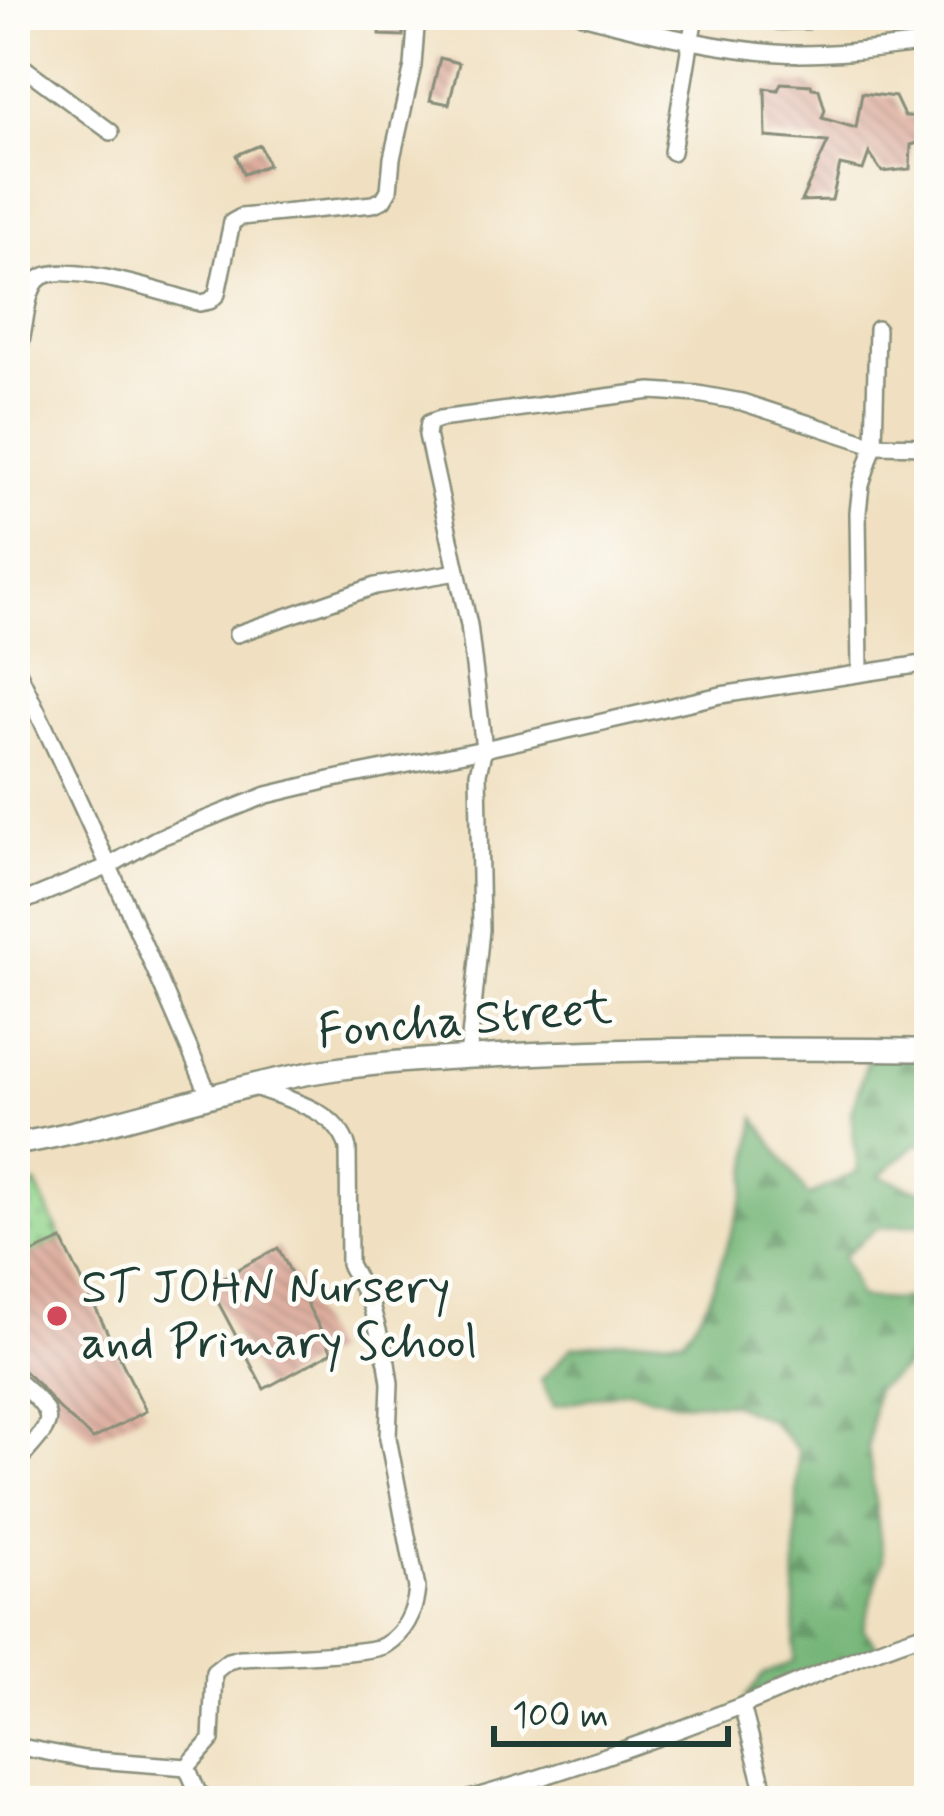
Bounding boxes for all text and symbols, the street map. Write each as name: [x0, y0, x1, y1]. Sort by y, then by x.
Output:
street label: Foncha Street: [315, 977, 615, 1065]
place label: ST JOHN Nursery and Primary School: [81, 1257, 477, 1375]
marker: ST JOHN Nursery and Primary School: [44, 1303, 70, 1329]
scale bar: [494, 1672, 728, 1746]
text: 100 m: [512, 1693, 609, 1740]

